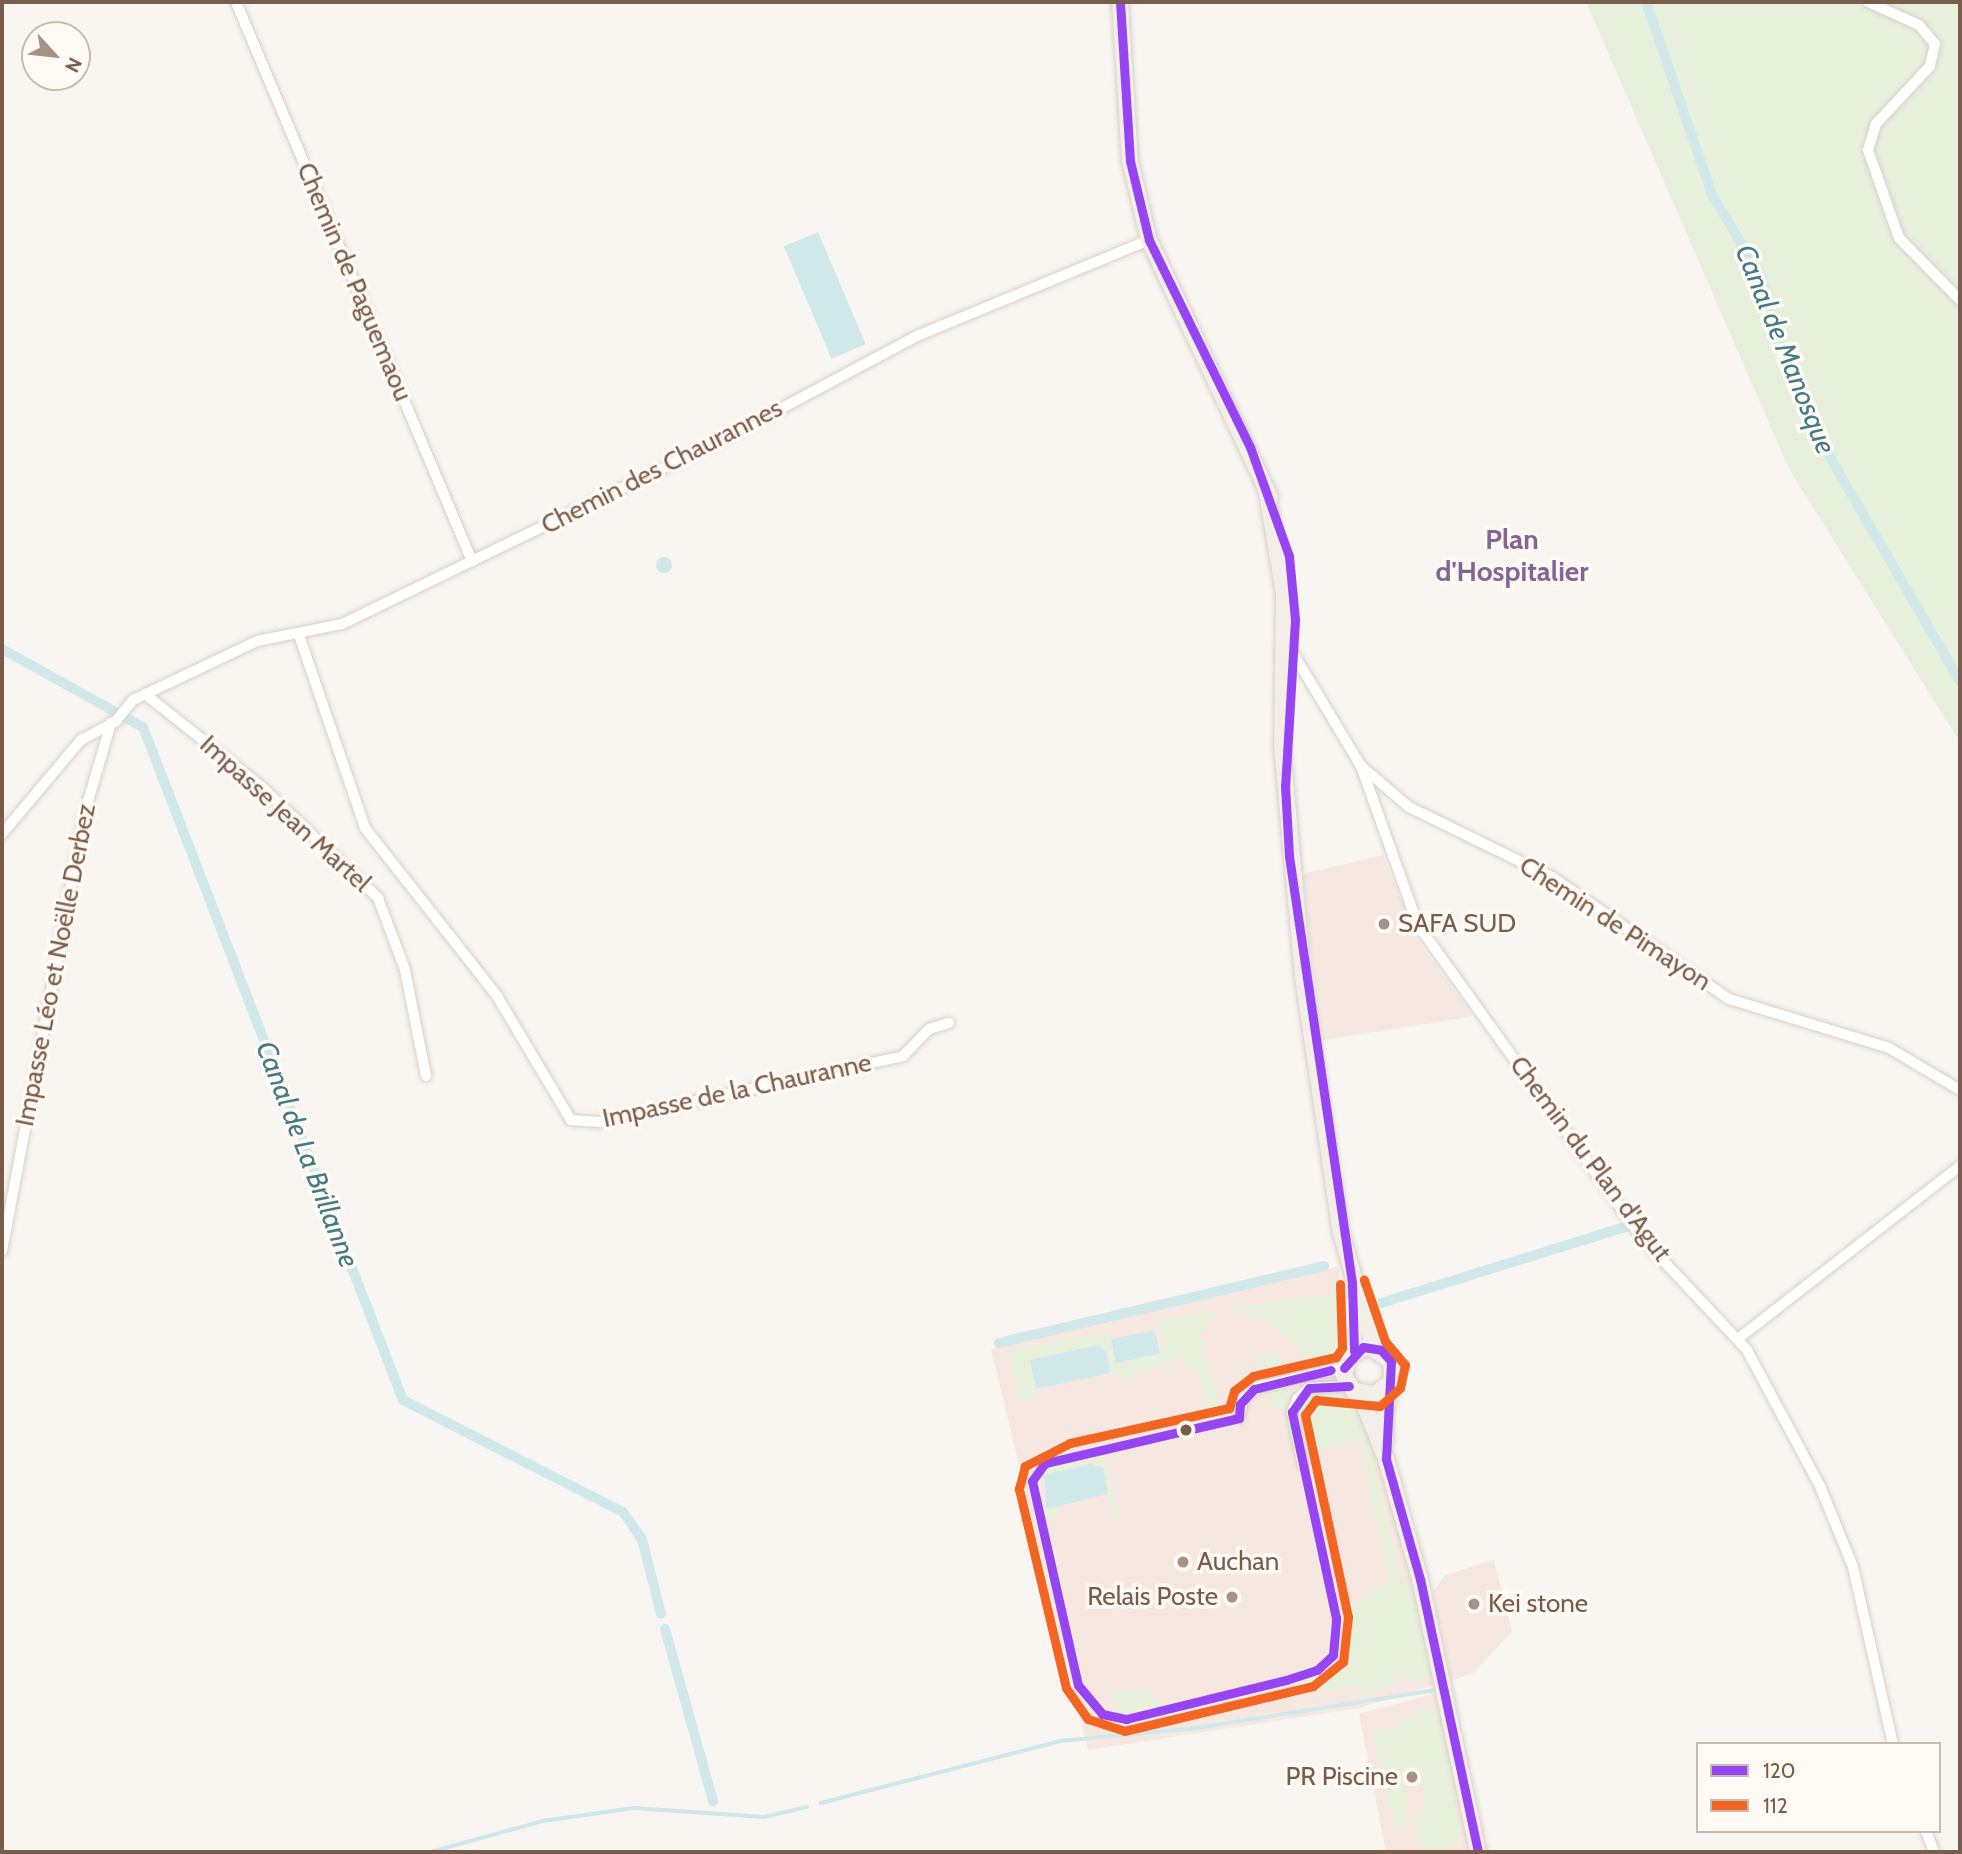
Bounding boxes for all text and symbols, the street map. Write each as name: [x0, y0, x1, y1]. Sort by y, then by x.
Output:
north arrow: [21, 21, 91, 91]
text: N: [60, 54, 87, 76]
street label: Chemin de Paguemaou: [290, 158, 418, 406]
water label: Canal de Manosque: [1729, 239, 1843, 459]
street label: Chemin des Chaurannes: [536, 393, 788, 541]
district label: Plan d'Hospitalier: [1435, 522, 1589, 588]
street label: Impasse Jean Martel: [193, 729, 377, 899]
street label: Impasse Léo et Noëlle Derbez: [9, 801, 103, 1129]
street label: Chemin de Pimayon: [1513, 850, 1717, 998]
place label: SAFA SUD: [1398, 908, 1516, 940]
marker: SAFA SUD: [1376, 916, 1392, 932]
water label: Canal de La Brillanne: [249, 1036, 367, 1272]
street label: Impasse de la Chauranne: [600, 1047, 874, 1135]
street label: Chemin du Plan d'Agut: [1503, 1050, 1677, 1268]
unlabelled marker: [1179, 1423, 1193, 1437]
place label: Auchan: [1197, 1546, 1279, 1578]
marker: Auchan: [1175, 1554, 1191, 1570]
place label: Relais Poste: [1087, 1581, 1218, 1613]
place label: Kei stone: [1488, 1588, 1588, 1620]
marker: Relais Poste: [1224, 1589, 1240, 1605]
marker: Kei stone: [1466, 1596, 1482, 1612]
legend: [1696, 1742, 1941, 1833]
text: 120: [1763, 1758, 1796, 1783]
place label: PR Piscine: [1285, 1761, 1398, 1793]
marker: PR Piscine: [1404, 1769, 1420, 1785]
text: 112: [1763, 1793, 1788, 1818]

